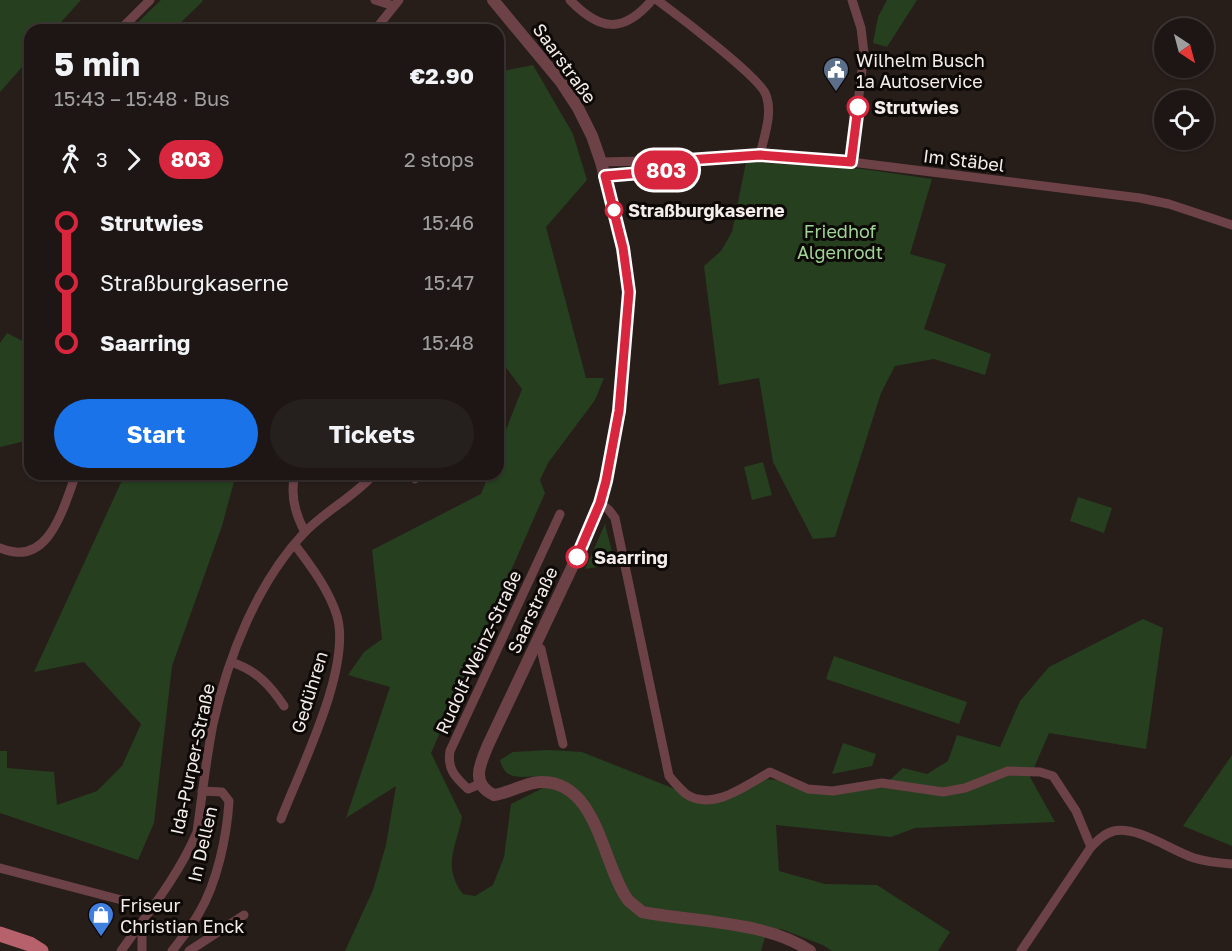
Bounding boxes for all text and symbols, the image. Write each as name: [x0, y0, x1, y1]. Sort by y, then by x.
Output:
north arrow: [1154, 18, 1214, 78]
map controls: [1154, 18, 1214, 150]
street label: Saarstraße: [529, 19, 601, 107]
text: 5 min: [54, 44, 140, 83]
place label: Wilhelm Busch 1a Autoservice: [856, 49, 985, 92]
public building icon: Wilhelm Busch 1a Autoservice: [821, 55, 851, 93]
text: €2.90: [410, 62, 474, 89]
text: 15:43 – 15:48 · Bus: [54, 86, 230, 110]
button: locate: [1154, 90, 1214, 150]
marker: Strutwies: [847, 96, 869, 118]
place label: Strutwies: [874, 96, 959, 118]
icon: walk: [54, 143, 87, 176]
icon: forward: [117, 143, 150, 176]
street label: Im Stäbel: [922, 144, 1006, 176]
text: 803: [171, 146, 211, 172]
text: 3: [96, 147, 108, 171]
text: 2 stops: [404, 147, 474, 171]
line badge: 803: [632, 150, 700, 190]
text: 803: [646, 157, 686, 183]
place label: Straßburgkaserne: [628, 199, 785, 221]
marker: Straßburgkaserne: [605, 201, 623, 219]
text: Strutwies: [100, 209, 204, 236]
text: 15:46: [422, 210, 474, 234]
park label: Friedhof Algenrodt: [797, 220, 883, 263]
text: Straßburgkaserne: [100, 269, 289, 296]
text: 15:47: [424, 270, 474, 294]
text: Saarring: [100, 329, 190, 356]
text: 15:48: [422, 330, 474, 354]
button: Start: [54, 399, 258, 468]
button: Tickets: [270, 399, 474, 468]
marker: Saarring: [566, 546, 588, 568]
place label: Saarring: [594, 546, 668, 568]
street label: Saarstraße: [502, 563, 562, 657]
street label: Rudolf-Weinz-Straße: [430, 567, 526, 737]
street label: Gedühren: [286, 648, 332, 736]
street label: Ida-Purper-Straße: [165, 681, 219, 837]
street label: In Dellen: [183, 804, 221, 884]
place label: Friseur Christian Enck: [120, 894, 245, 937]
shop icon: Friseur Christian Enck: [86, 900, 116, 938]

